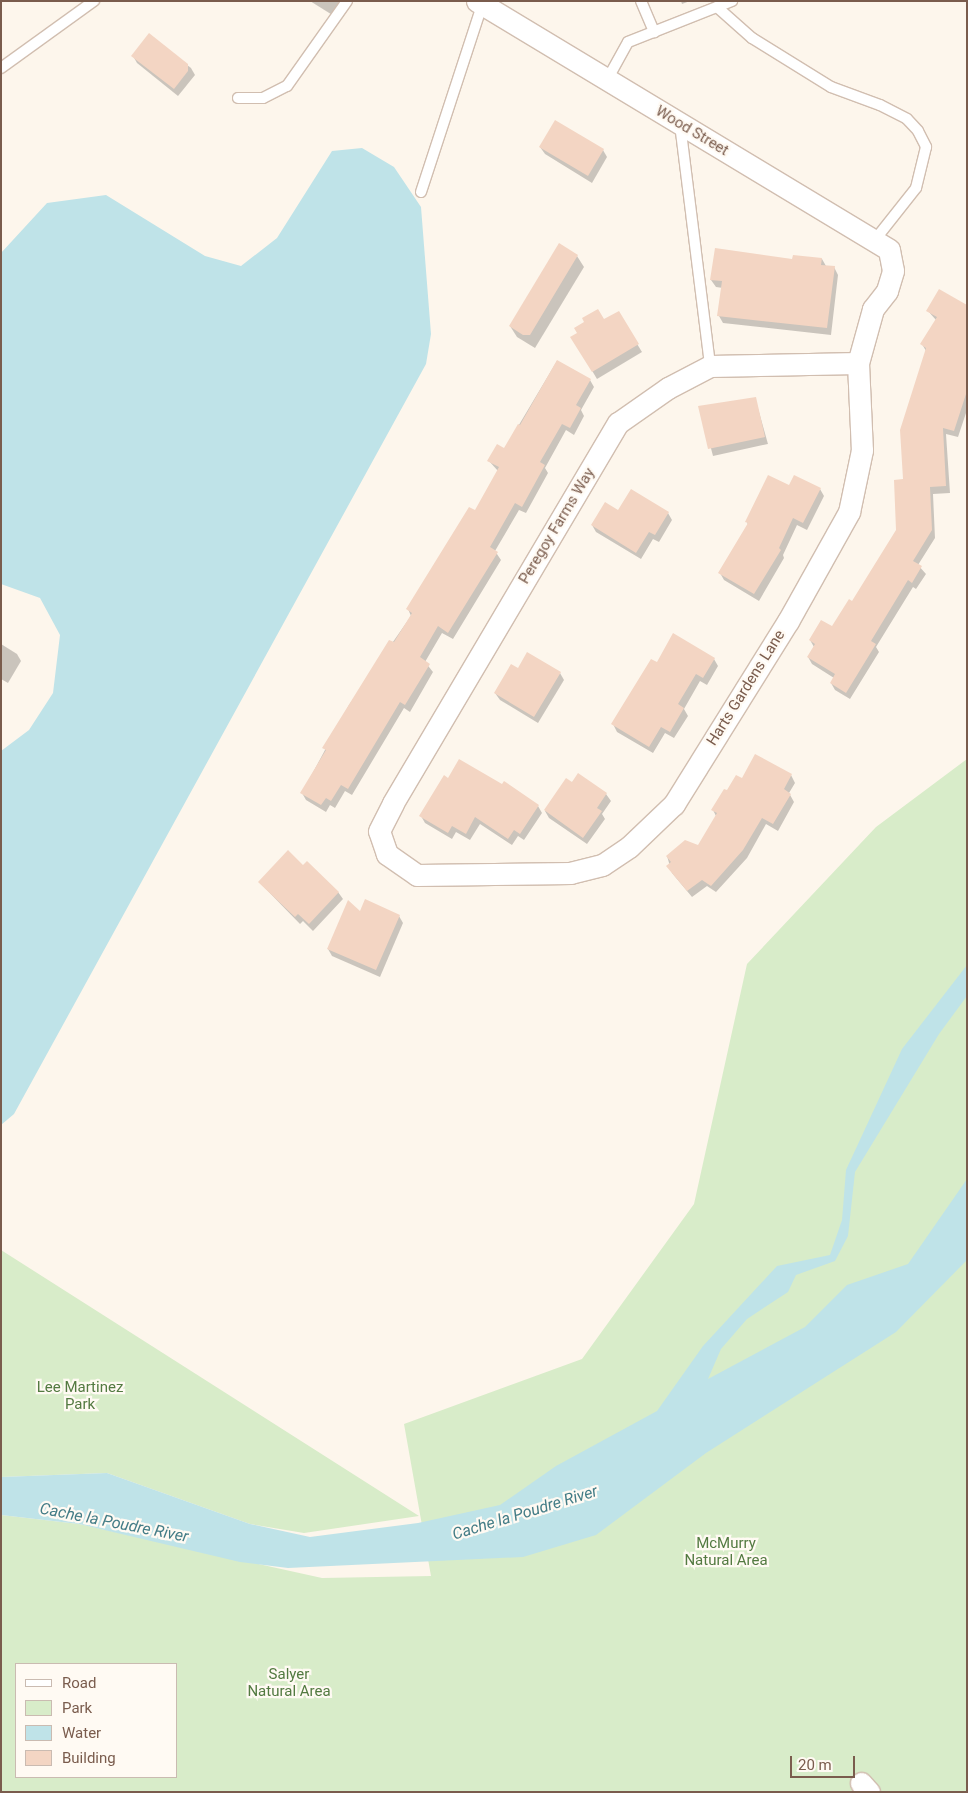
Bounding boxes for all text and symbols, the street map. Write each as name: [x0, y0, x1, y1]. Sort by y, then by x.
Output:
street label: Wood Street: [652, 102, 732, 160]
street label: Peregoy Farms Way: [515, 465, 599, 587]
street label: Harts Gardens Lane: [703, 627, 789, 749]
park label: Lee Martinez Park: [37, 1378, 123, 1413]
water label: Cache la Poudre River: [450, 1482, 600, 1544]
water label: Cache la Poudre River: [38, 1499, 190, 1547]
park label: McMurry Natural Area: [684, 1534, 768, 1569]
legend: [15, 1663, 178, 1778]
park label: Salyer Natural Area: [247, 1665, 331, 1700]
text: Road: [62, 1674, 96, 1692]
text: Park: [62, 1699, 92, 1717]
text: Water: [62, 1724, 101, 1742]
scale bar: [793, 1746, 858, 1778]
text: Building: [62, 1749, 116, 1767]
text: 20 m: [798, 1756, 832, 1774]

